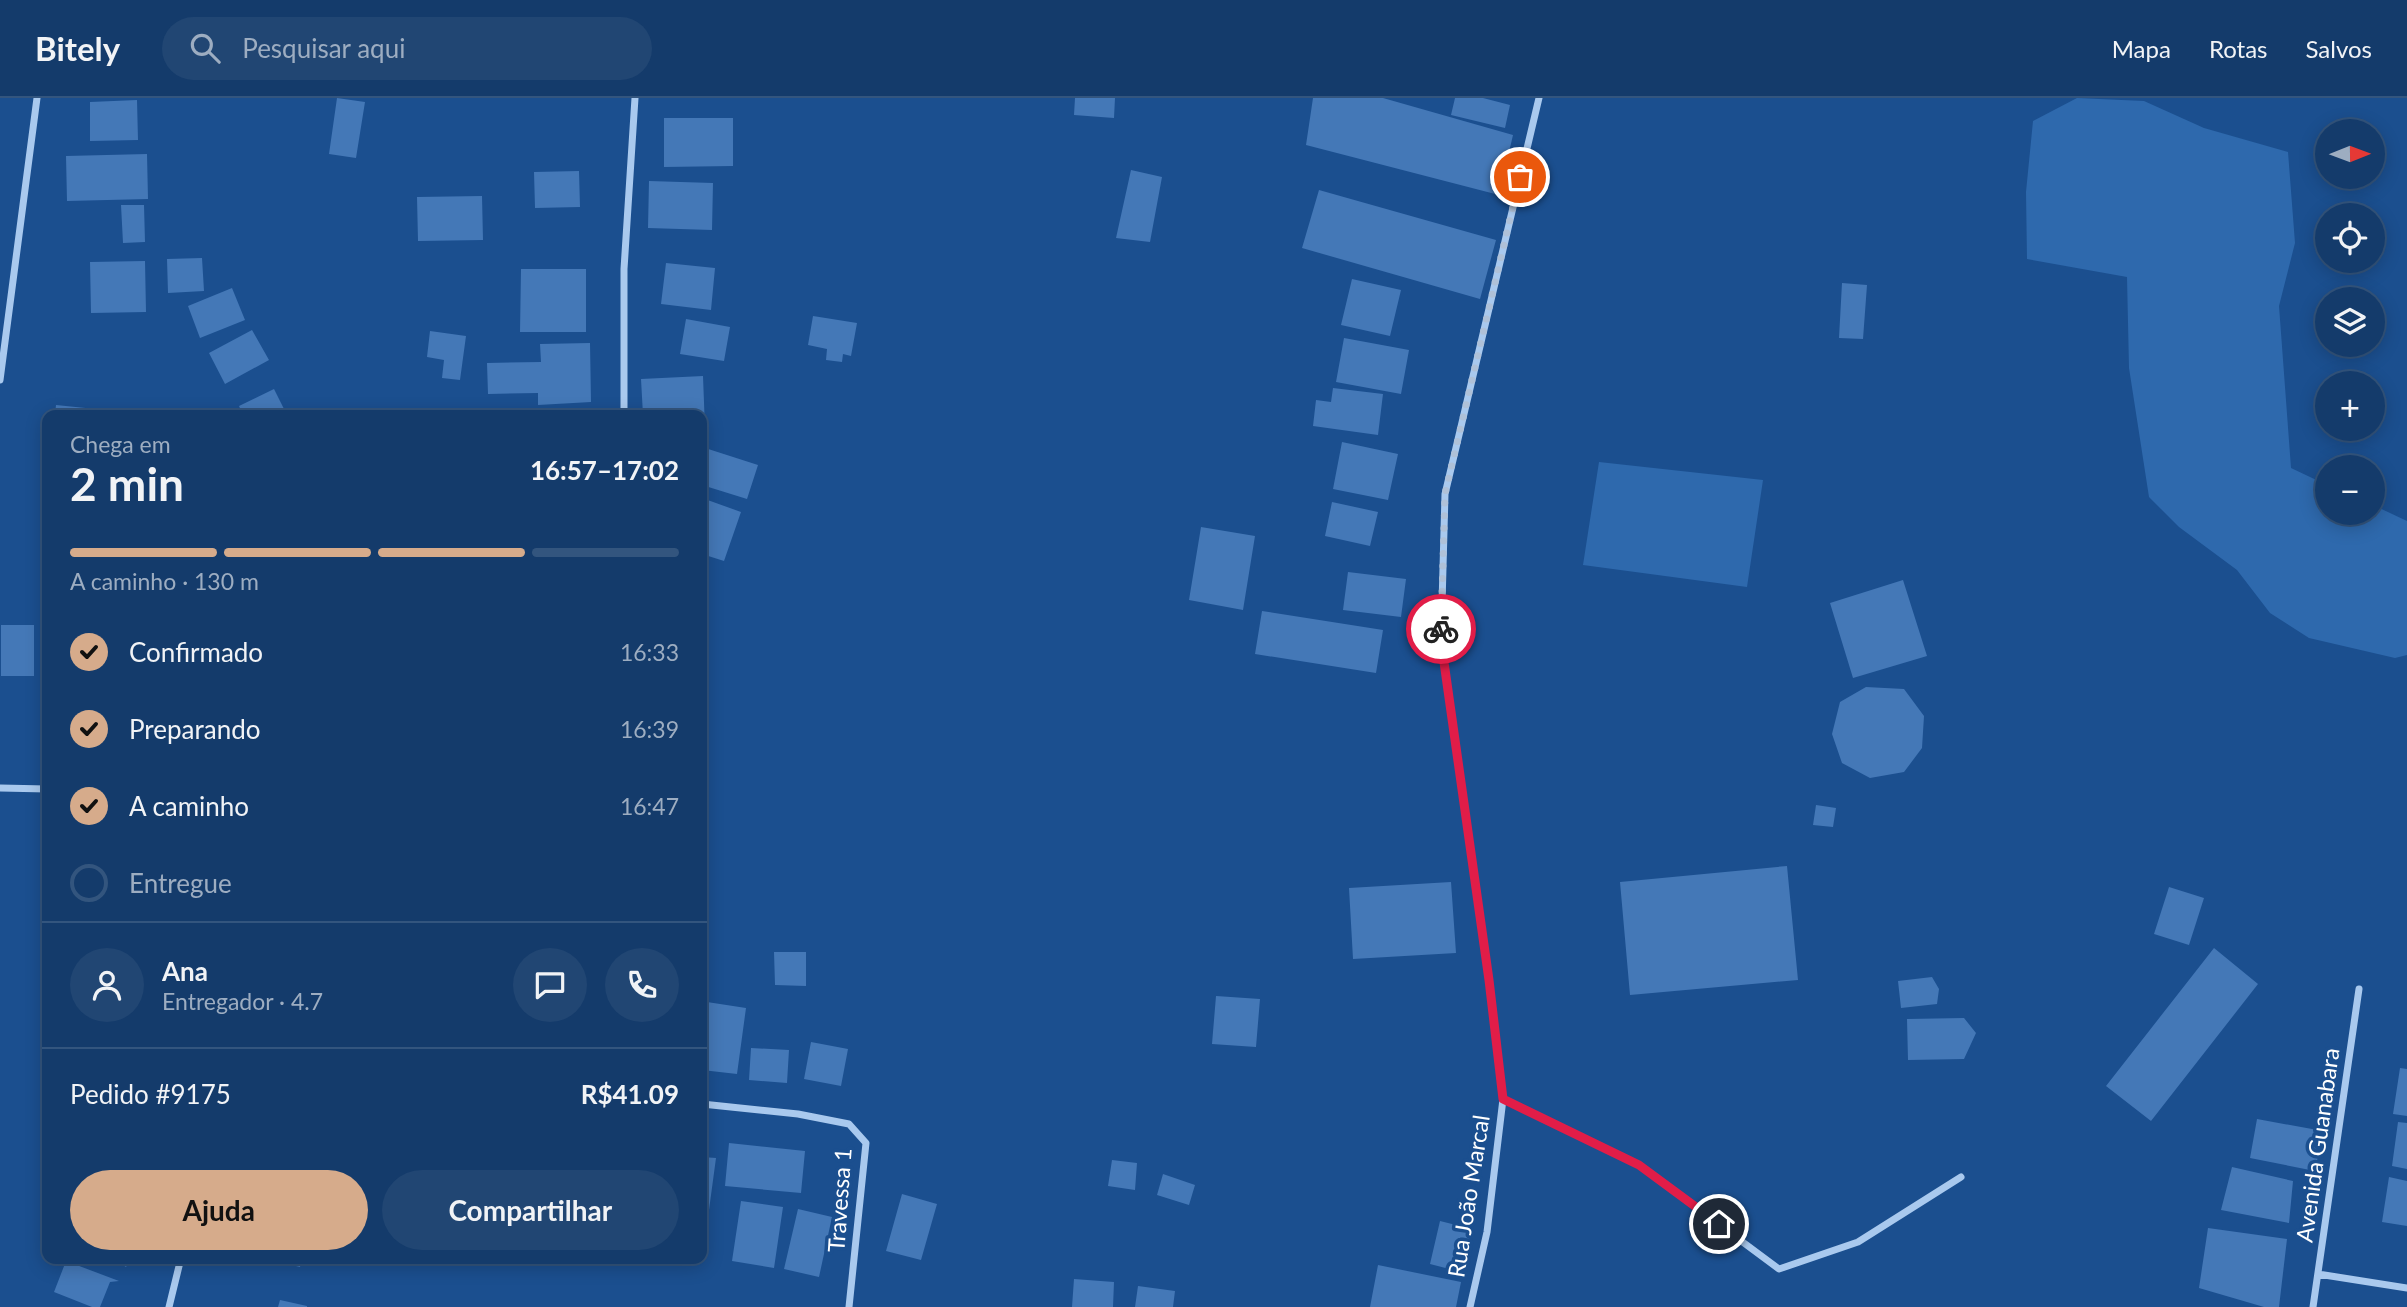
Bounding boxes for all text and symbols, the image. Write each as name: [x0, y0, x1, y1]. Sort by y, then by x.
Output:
search box: [162, 17, 652, 80]
text: Bitely: [35, 28, 120, 68]
icon: search: [186, 29, 224, 67]
text: Pesquisar aqui: [242, 32, 405, 64]
text: Mapa: [2112, 34, 2171, 63]
text: Rotas: [2209, 34, 2268, 63]
text: Salvos: [2306, 34, 2372, 63]
north arrow: [2315, 119, 2385, 189]
map controls: [2315, 119, 2385, 525]
pin: [1490, 147, 1550, 207]
icon: bag: [1501, 158, 1539, 196]
button: locate: [2315, 203, 2385, 273]
button: layers: [2315, 287, 2385, 357]
button: +: [2315, 371, 2385, 441]
text: Chega em: [70, 430, 171, 458]
text: 16:57–17:02: [530, 454, 679, 486]
button: −: [2315, 455, 2385, 525]
text: 2 min: [70, 456, 184, 511]
text: A caminho · 130 m: [70, 567, 259, 595]
courier: [1406, 594, 1476, 664]
icon: bike: [1422, 610, 1460, 648]
icon: check: [70, 633, 108, 671]
text: Confirmado: [129, 636, 263, 668]
text: 16:33: [620, 638, 679, 666]
icon: check: [70, 710, 108, 748]
text: Preparando: [129, 713, 261, 745]
text: 16:39: [620, 715, 679, 743]
icon: check: [70, 787, 108, 825]
text: A caminho: [129, 790, 249, 822]
text: 16:47: [620, 792, 679, 820]
text: Entregue: [129, 867, 232, 899]
button: person: [70, 948, 144, 1022]
button: chat: [513, 948, 587, 1022]
button: phone: [605, 948, 679, 1022]
text: Ana: [162, 955, 208, 987]
text: Entregador · 4.7: [162, 987, 323, 1015]
street label: Avenida Guanabara: [2290, 1046, 2344, 1244]
text: Pedido #9175: [70, 1078, 231, 1110]
text: R$41.09: [581, 1078, 679, 1110]
street label: Rua João Marcal: [1441, 1113, 1495, 1279]
street label: Travessa 1: [821, 1147, 857, 1253]
button: Ajuda: [70, 1170, 368, 1250]
button: Compartilhar: [382, 1170, 679, 1250]
pin: [1689, 1194, 1749, 1254]
icon: home: [1700, 1205, 1738, 1243]

